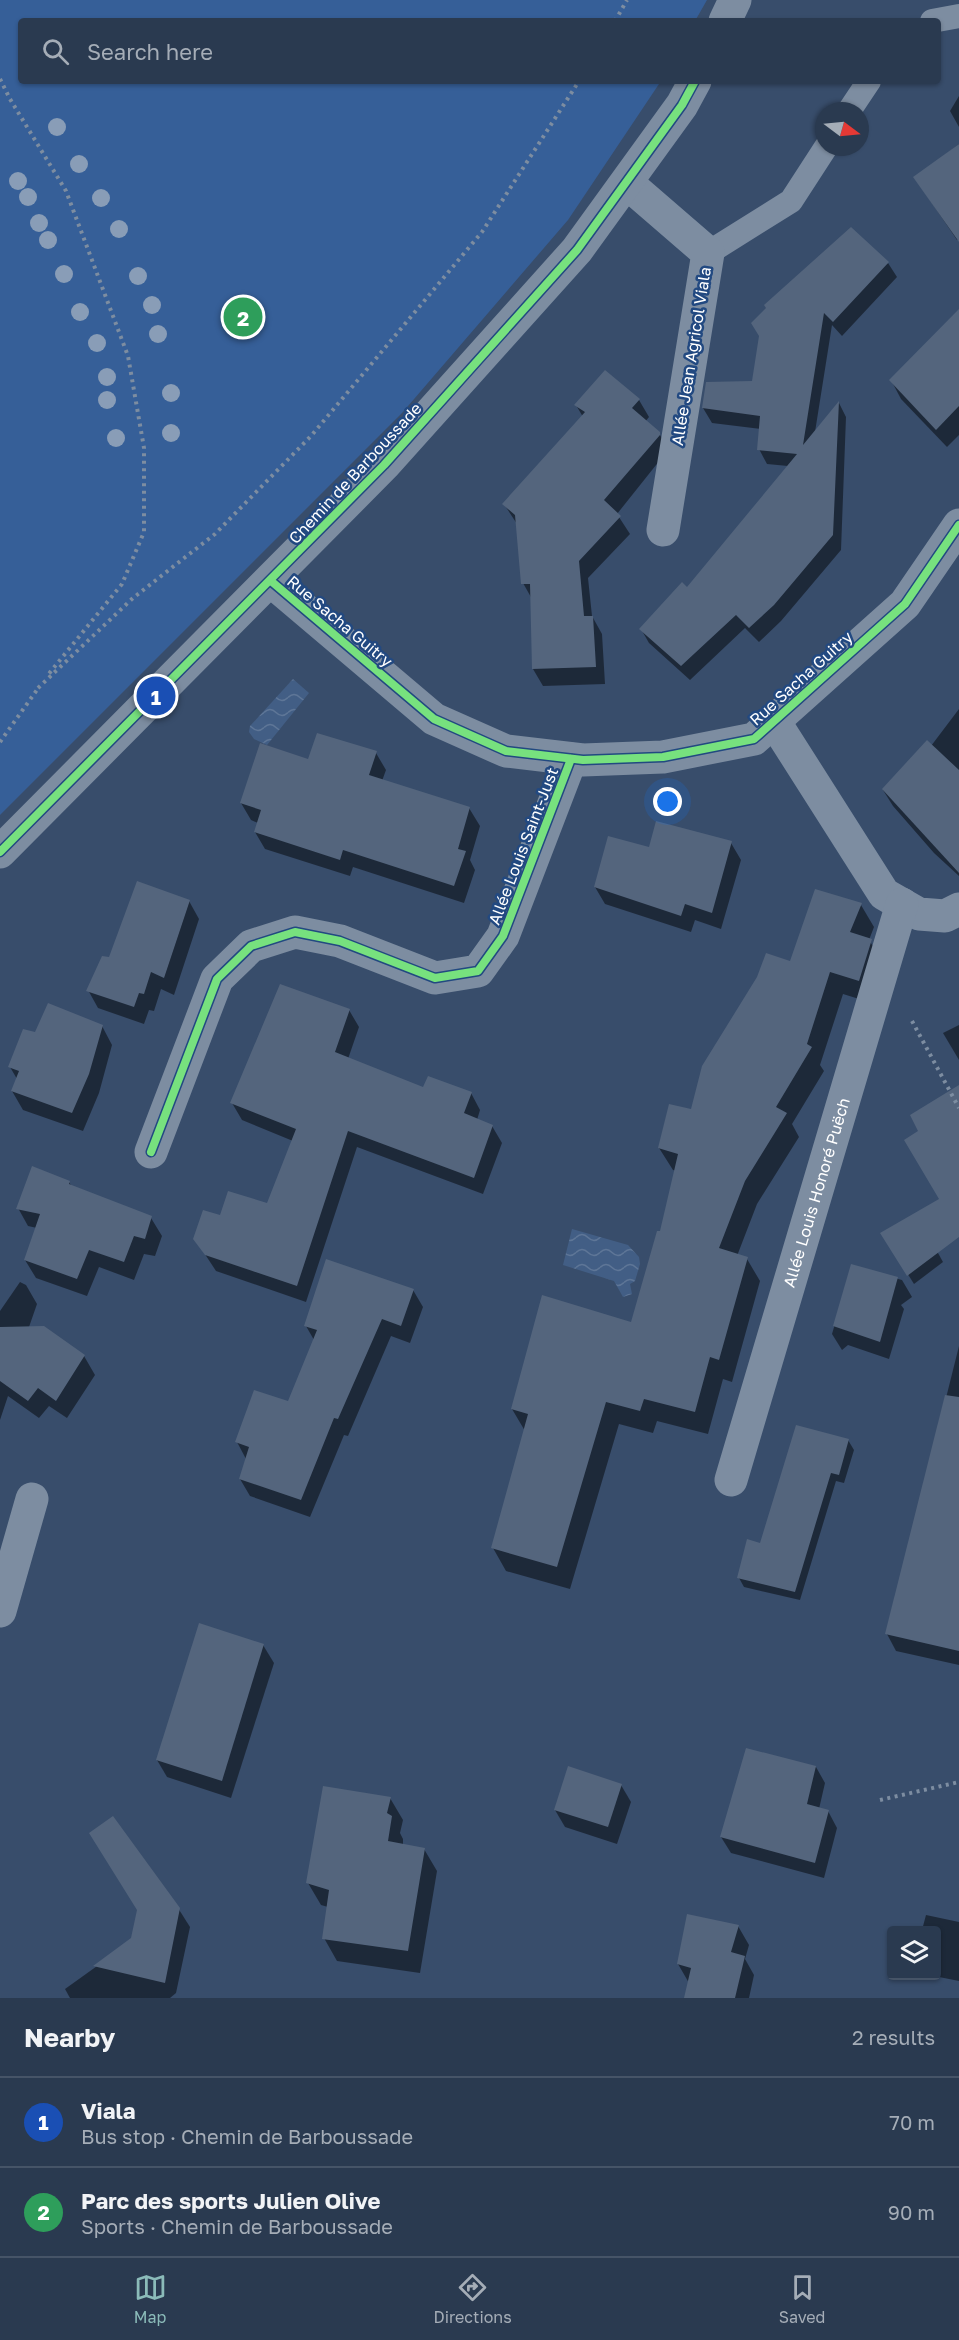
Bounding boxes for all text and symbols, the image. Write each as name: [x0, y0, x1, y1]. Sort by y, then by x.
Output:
search box: [18, 18, 941, 84]
icon: search: [39, 35, 72, 68]
text: Search here: [87, 38, 213, 65]
north arrow: [815, 102, 869, 156]
street label: Allée Jean Agricol Viala: [667, 265, 715, 447]
pin: 2: [224, 294, 262, 340]
street label: Chemin de Barboussade: [284, 398, 426, 548]
street label: Rue Sacha Guitry: [283, 571, 397, 671]
street label: Rue Sacha Guitry: [745, 626, 857, 730]
pin: 1: [136, 674, 176, 718]
street label: Allée Louis Saint-Just: [484, 765, 562, 927]
your location: [653, 787, 682, 816]
street label: Allée Louis Honoré Puëch: [779, 1095, 854, 1290]
map controls: [887, 1926, 941, 1980]
button: layers: [887, 1926, 941, 1980]
text: Nearby: [24, 2022, 115, 2053]
text: 2 results: [852, 2025, 935, 2049]
text: Viala: [81, 2097, 136, 2124]
text: 1: [38, 2110, 49, 2134]
text: 70 m: [889, 2110, 935, 2134]
text: Bus stop · Chemin de Barboussade: [81, 2124, 413, 2148]
text: Parc des sports Julien Olive: [81, 2187, 381, 2214]
text: 2: [37, 2200, 50, 2224]
text: 90 m: [888, 2200, 935, 2224]
text: Sports · Chemin de Barboussade: [81, 2214, 393, 2238]
tab: Map: [134, 2271, 167, 2327]
tab: Directions: [434, 2271, 512, 2327]
tab: Saved: [779, 2271, 825, 2327]

